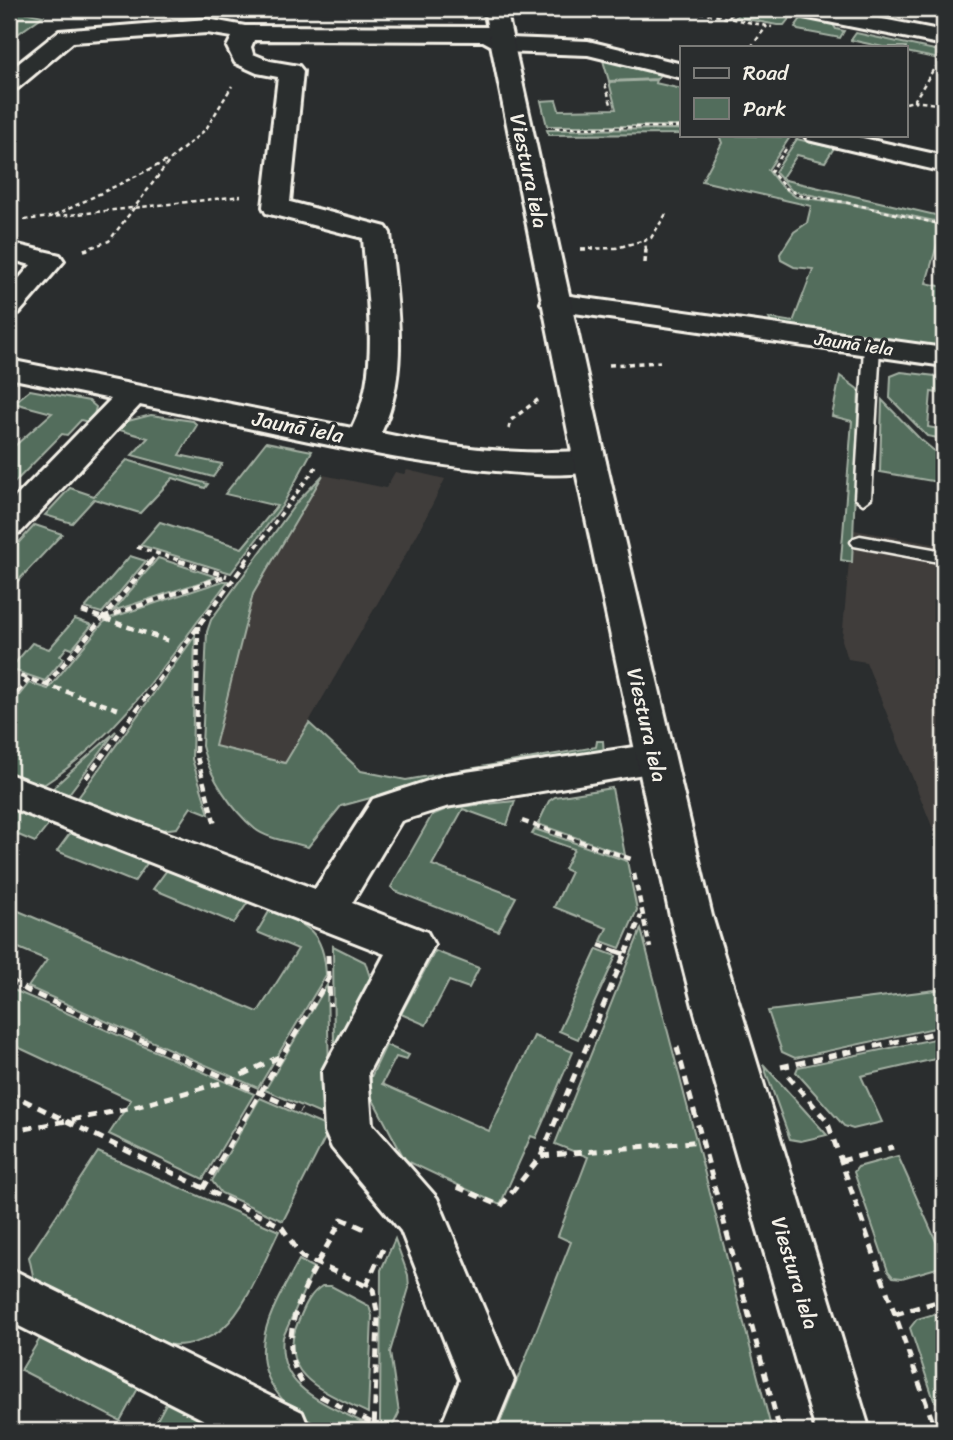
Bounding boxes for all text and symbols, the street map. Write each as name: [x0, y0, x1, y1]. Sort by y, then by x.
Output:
legend: [680, 46, 908, 136]
text: Road: [743, 54, 790, 92]
text: Park: [743, 90, 786, 128]
street label: Viestura iela: [498, 110, 560, 232]
street label: Jaunā iela: [812, 323, 896, 365]
street label: Jaunā iela: [248, 399, 347, 455]
street label: Viestura iela: [615, 664, 679, 786]
street label: Viestura iela: [760, 1212, 830, 1335]

